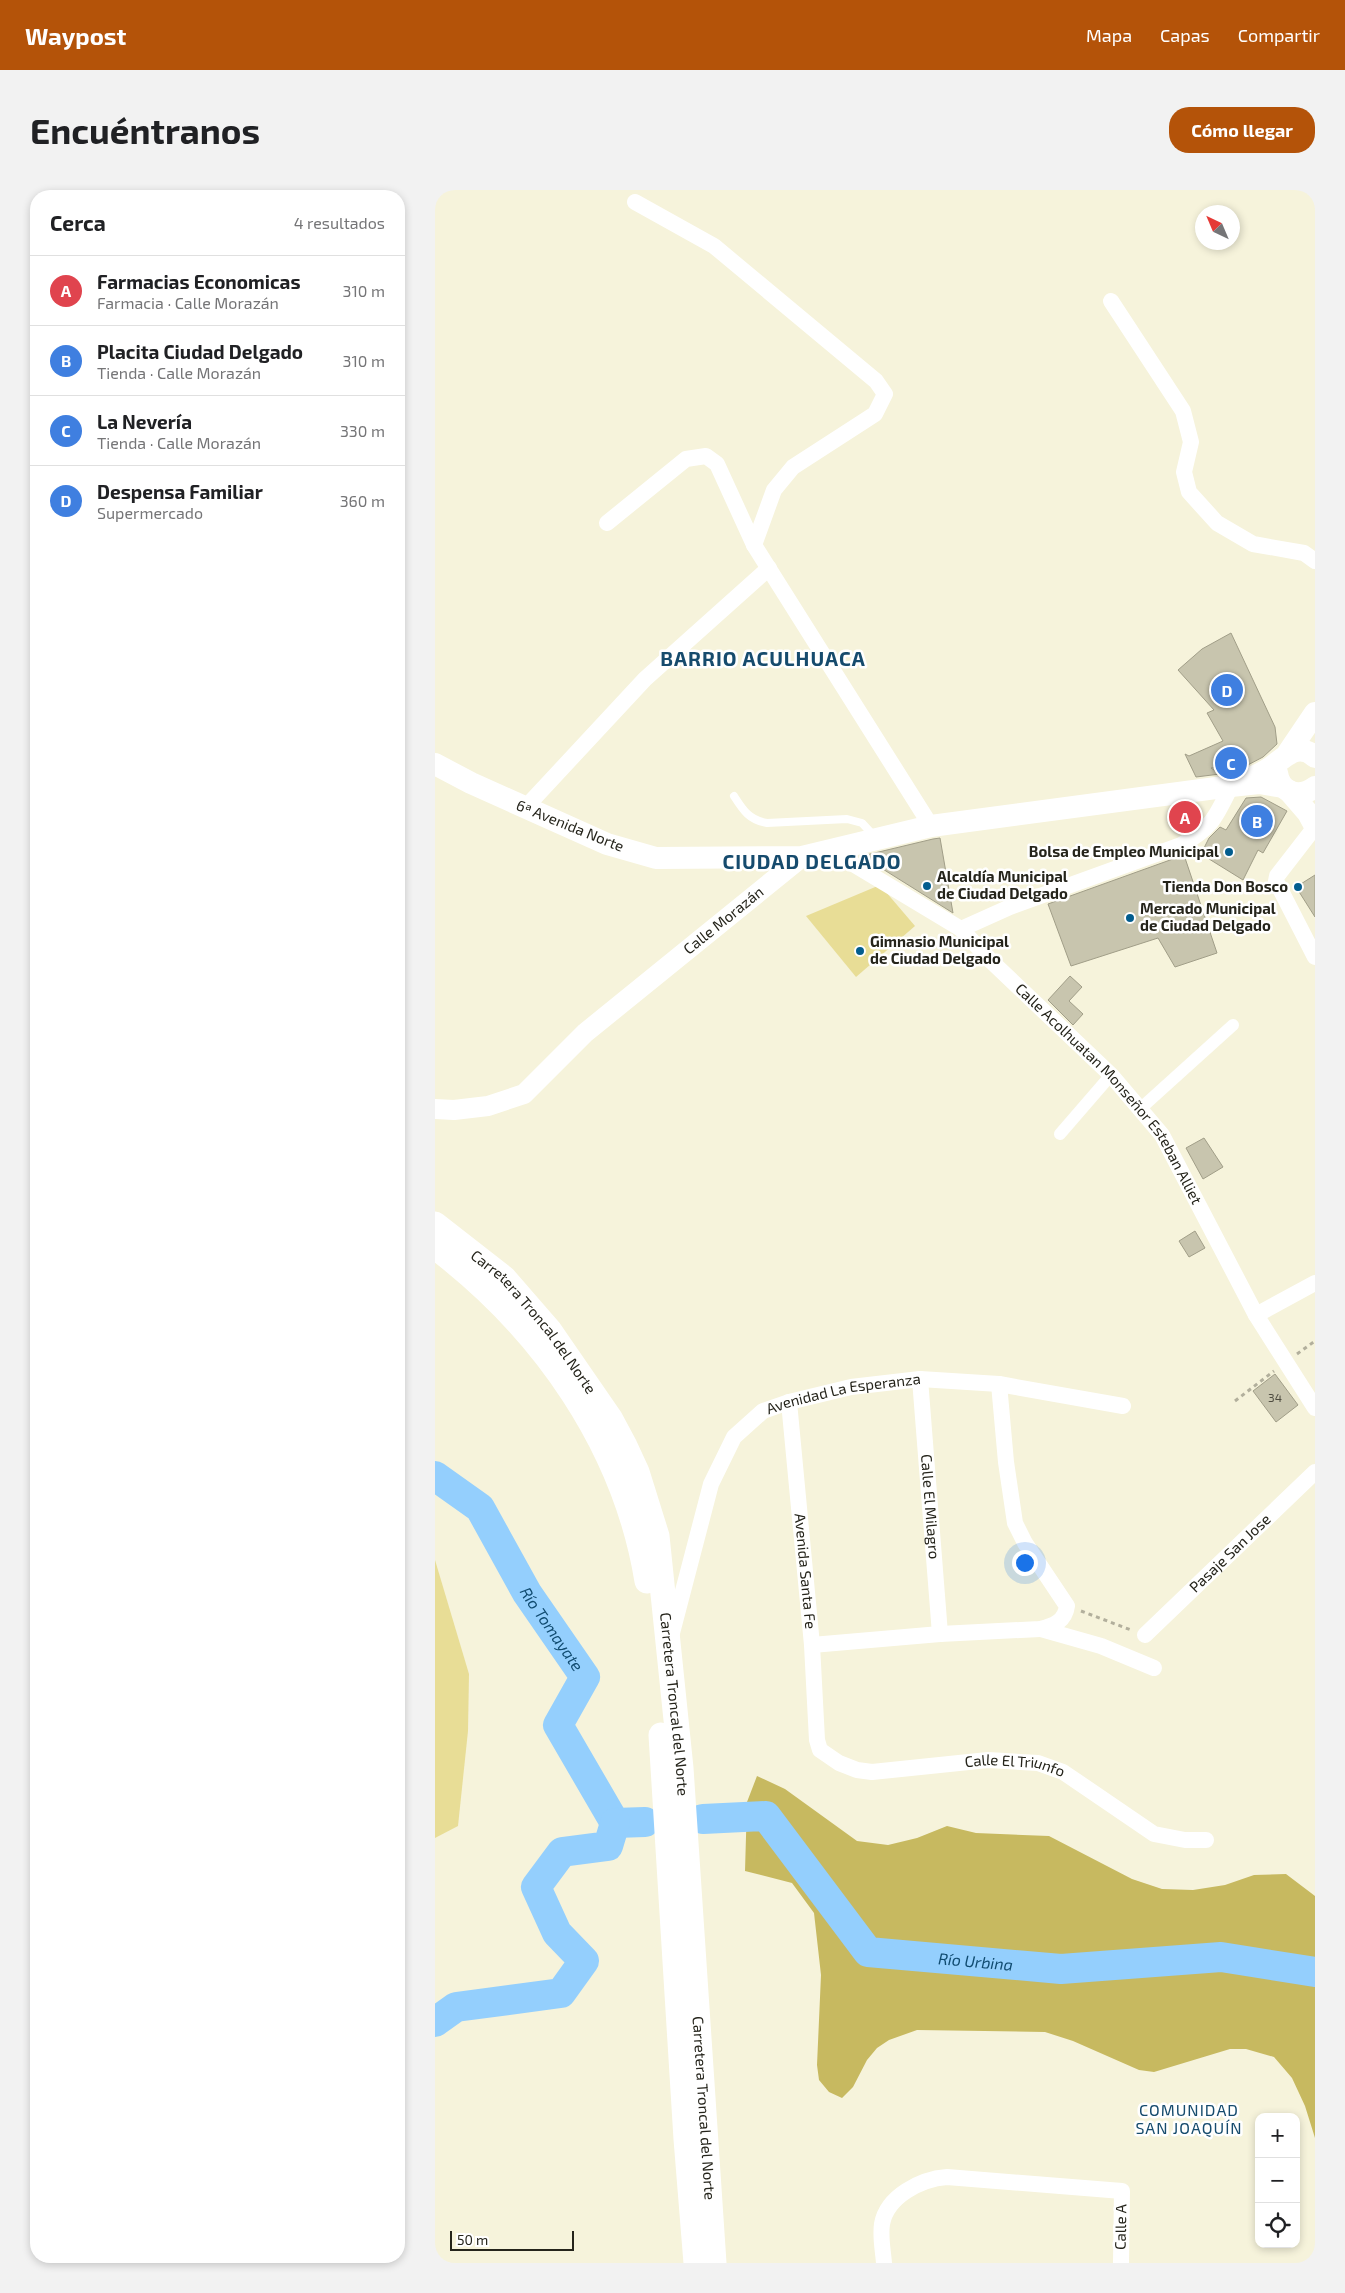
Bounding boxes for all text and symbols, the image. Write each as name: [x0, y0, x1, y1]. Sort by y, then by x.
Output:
text: Waypost: [25, 21, 126, 50]
text: Mapa: [1086, 24, 1132, 46]
text: Capas: [1160, 24, 1210, 46]
text: Compartir: [1238, 24, 1320, 46]
button: Cómo llegar: [1169, 107, 1315, 153]
text: Encuéntranos: [30, 109, 260, 151]
north arrow: [1195, 205, 1240, 250]
text: Cerca: [50, 210, 106, 235]
text: 4 resultados: [294, 213, 385, 232]
text: Farmacias Economicas: [97, 270, 301, 293]
text: A: [61, 281, 71, 300]
text: 310 m: [343, 281, 385, 300]
text: Farmacia · Calle Morazán: [97, 293, 279, 312]
text: Placita Ciudad Delgado: [97, 340, 303, 363]
text: B: [61, 351, 71, 370]
text: 310 m: [343, 351, 385, 370]
text: Tienda · Calle Morazán: [97, 363, 261, 382]
text: La Nevería: [97, 410, 192, 433]
text: C: [61, 421, 71, 440]
text: 330 m: [340, 421, 385, 440]
text: Tienda · Calle Morazán: [97, 433, 261, 452]
text: Despensa Familiar: [97, 480, 263, 503]
text: D: [61, 491, 71, 510]
text: 360 m: [340, 491, 385, 510]
text: Supermercado: [97, 503, 203, 522]
district label: BARRIO ACULHUACA: [660, 646, 866, 670]
pin: D: [1211, 671, 1243, 709]
pin: C: [1215, 744, 1247, 782]
street label: 6ª Avenida Norte: [514, 795, 627, 855]
pin: A: [1169, 798, 1201, 836]
pin: B: [1241, 802, 1273, 840]
place label: Bolsa de Empleo Municipal: [1029, 842, 1219, 860]
marker: Bolsa de Empleo Municipal: [1223, 846, 1235, 858]
district label: CIUDAD DELGADO: [722, 849, 902, 873]
place label: Alcaldía Municipal de Ciudad Delgado: [937, 867, 1068, 902]
place label: Tienda Don Bosco: [1162, 877, 1288, 895]
marker: Alcaldía Municipal de Ciudad Delgado: [921, 880, 933, 892]
marker: Tienda Don Bosco: [1292, 881, 1304, 893]
street label: Calle Morazán: [679, 882, 767, 958]
place label: Mercado Municipal de Ciudad Delgado: [1140, 899, 1276, 934]
marker: Mercado Municipal de Ciudad Delgado: [1124, 912, 1136, 924]
place label: Gimnasio Municipal de Ciudad Delgado: [870, 932, 1009, 967]
marker: Gimnasio Municipal de Ciudad Delgado: [854, 945, 866, 957]
street label: Calle Acolhuatan Monseñor Esteban Alliet: [1012, 979, 1207, 1207]
street label: Carretera Troncal del Norte: [468, 1246, 600, 1397]
street label: Avenidad La Esperanza: [764, 1369, 921, 1417]
house number: 34: [1268, 1390, 1282, 1404]
street label: Calle El Milagro: [918, 1453, 944, 1560]
street label: Pasaje San Jose: [1185, 1509, 1274, 1596]
street label: Avenida Santa Fe: [792, 1512, 820, 1630]
your location: [1012, 1550, 1038, 1576]
water label: Río Tomayate: [517, 1583, 588, 1675]
street label: Carretera Troncal del Norte: [657, 1611, 693, 1796]
street label: Calle El Triunfo: [964, 1750, 1067, 1780]
water label: Río Urbina: [937, 1948, 1014, 1974]
street label: Carretera Troncal del Norte: [690, 2015, 720, 2201]
district label: COMUNIDAD SAN JOAQUÍN: [1135, 2100, 1243, 2138]
map controls: [1255, 2113, 1300, 2248]
button: +: [1255, 2113, 1300, 2158]
button: −: [1255, 2158, 1300, 2203]
street label: Calle A: [1111, 2203, 1129, 2250]
button: locate: [1255, 2203, 1300, 2248]
scale bar: [450, 2228, 574, 2251]
text: 50 m: [457, 2231, 488, 2248]

